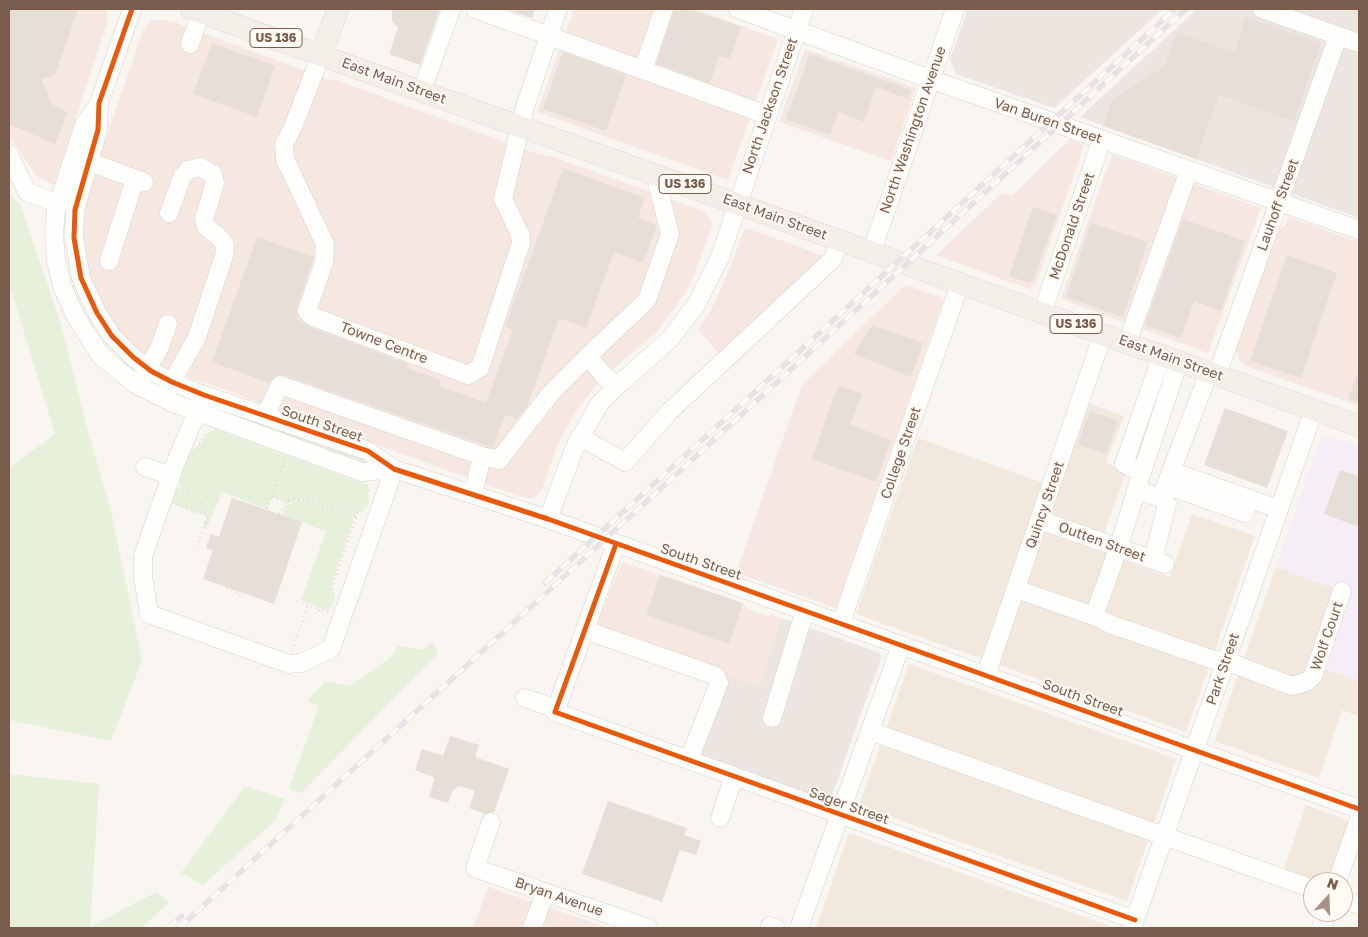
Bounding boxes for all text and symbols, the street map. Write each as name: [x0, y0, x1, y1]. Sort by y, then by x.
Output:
road number: US 136: [250, 28, 302, 48]
street label: North Jackson Street: [739, 36, 801, 176]
street label: North Washington Avenue: [876, 44, 950, 216]
street label: East Main Street: [339, 54, 449, 108]
street label: Van Buren Street: [992, 95, 1104, 147]
street label: Lauhoff Street: [1254, 157, 1302, 253]
street label: McDonald Street: [1046, 170, 1098, 282]
road number: US 136: [659, 174, 711, 193]
street label: East Main Street: [720, 190, 830, 244]
road number: US 136: [1050, 314, 1102, 334]
street label: Towne Centre: [338, 319, 430, 367]
street label: East Main Street: [1116, 331, 1226, 385]
street label: South Street: [279, 402, 365, 446]
street label: College Street: [877, 405, 925, 501]
street label: Quincy Street: [1022, 459, 1068, 551]
street label: Outten Street: [1056, 518, 1148, 566]
street label: South Street: [658, 540, 744, 584]
street label: Wolf Court: [1307, 599, 1347, 673]
street label: Park Street: [1203, 631, 1243, 707]
street label: South Street: [1040, 676, 1126, 720]
street label: Sager Street: [807, 784, 891, 828]
north arrow: [1303, 872, 1353, 922]
street label: Bryan Avenue: [513, 874, 605, 920]
text: N: [1325, 874, 1341, 893]

